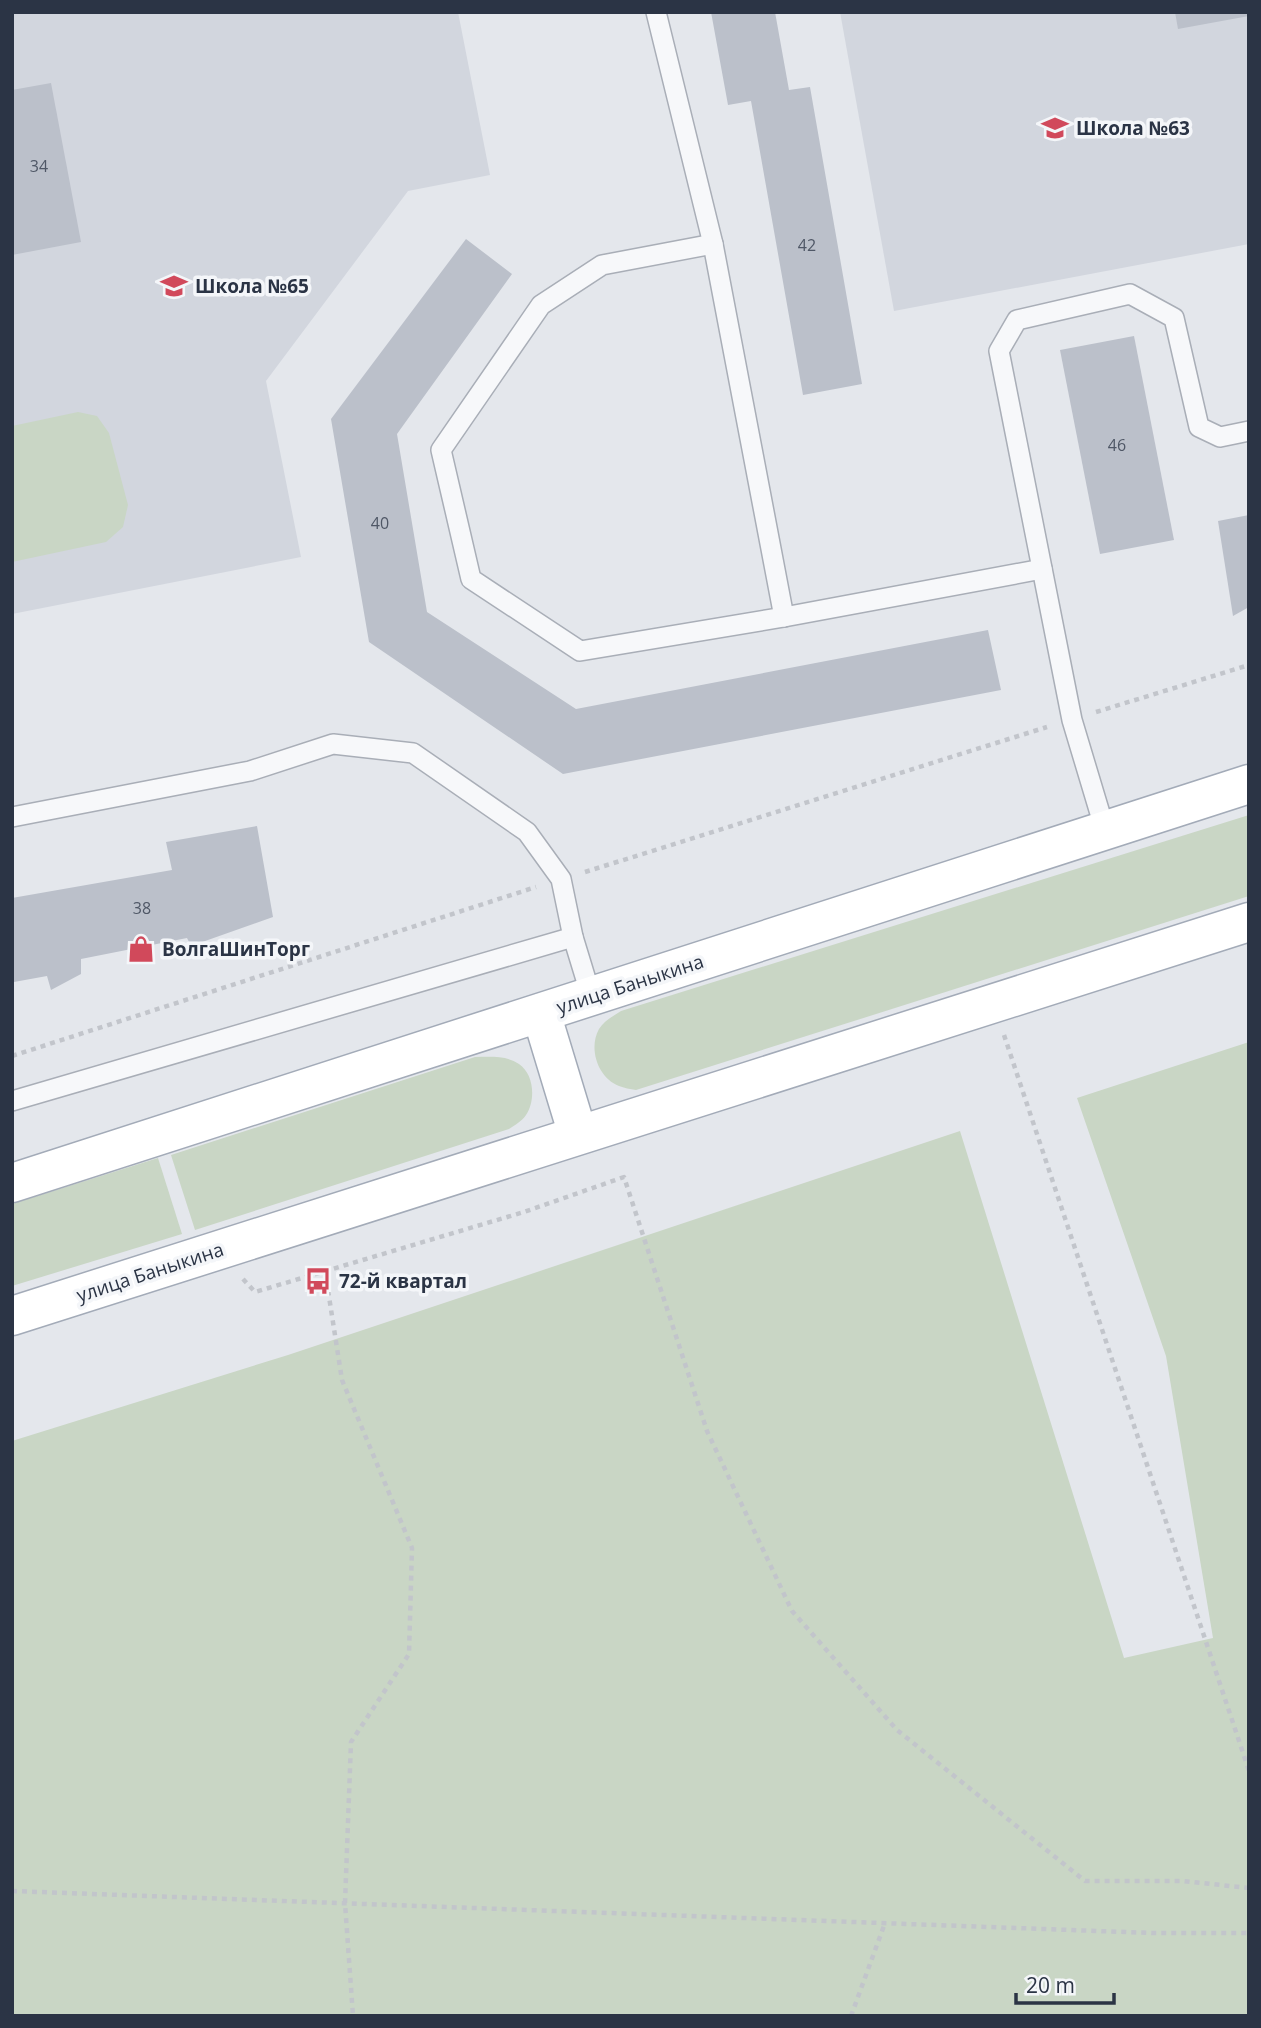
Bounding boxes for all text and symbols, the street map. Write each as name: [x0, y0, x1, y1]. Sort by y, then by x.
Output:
school or university icon: Школа №63: [1040, 113, 1070, 143]
place label: Школа №63: [1076, 115, 1190, 141]
house number: 34: [30, 155, 48, 177]
house number: 42: [798, 234, 816, 256]
school or university icon: Школа №65: [159, 271, 189, 301]
place label: Школа №65: [195, 273, 309, 299]
house number: 46: [1108, 434, 1126, 456]
house number: 40: [371, 512, 389, 534]
house number: 38: [133, 897, 151, 919]
shop icon: ВолгаШинТорг: [126, 934, 156, 964]
place label: ВолгаШинТорг: [162, 936, 310, 962]
street label: улица Баныкина: [553, 948, 707, 1020]
street label: улица Баныкина: [73, 1236, 227, 1308]
bus stop icon: 72-й квартал: [303, 1266, 333, 1296]
place label: 72-й квартал: [339, 1268, 467, 1294]
scale bar: [1016, 1962, 1114, 2006]
text: 20 m: [1026, 1971, 1075, 1999]

